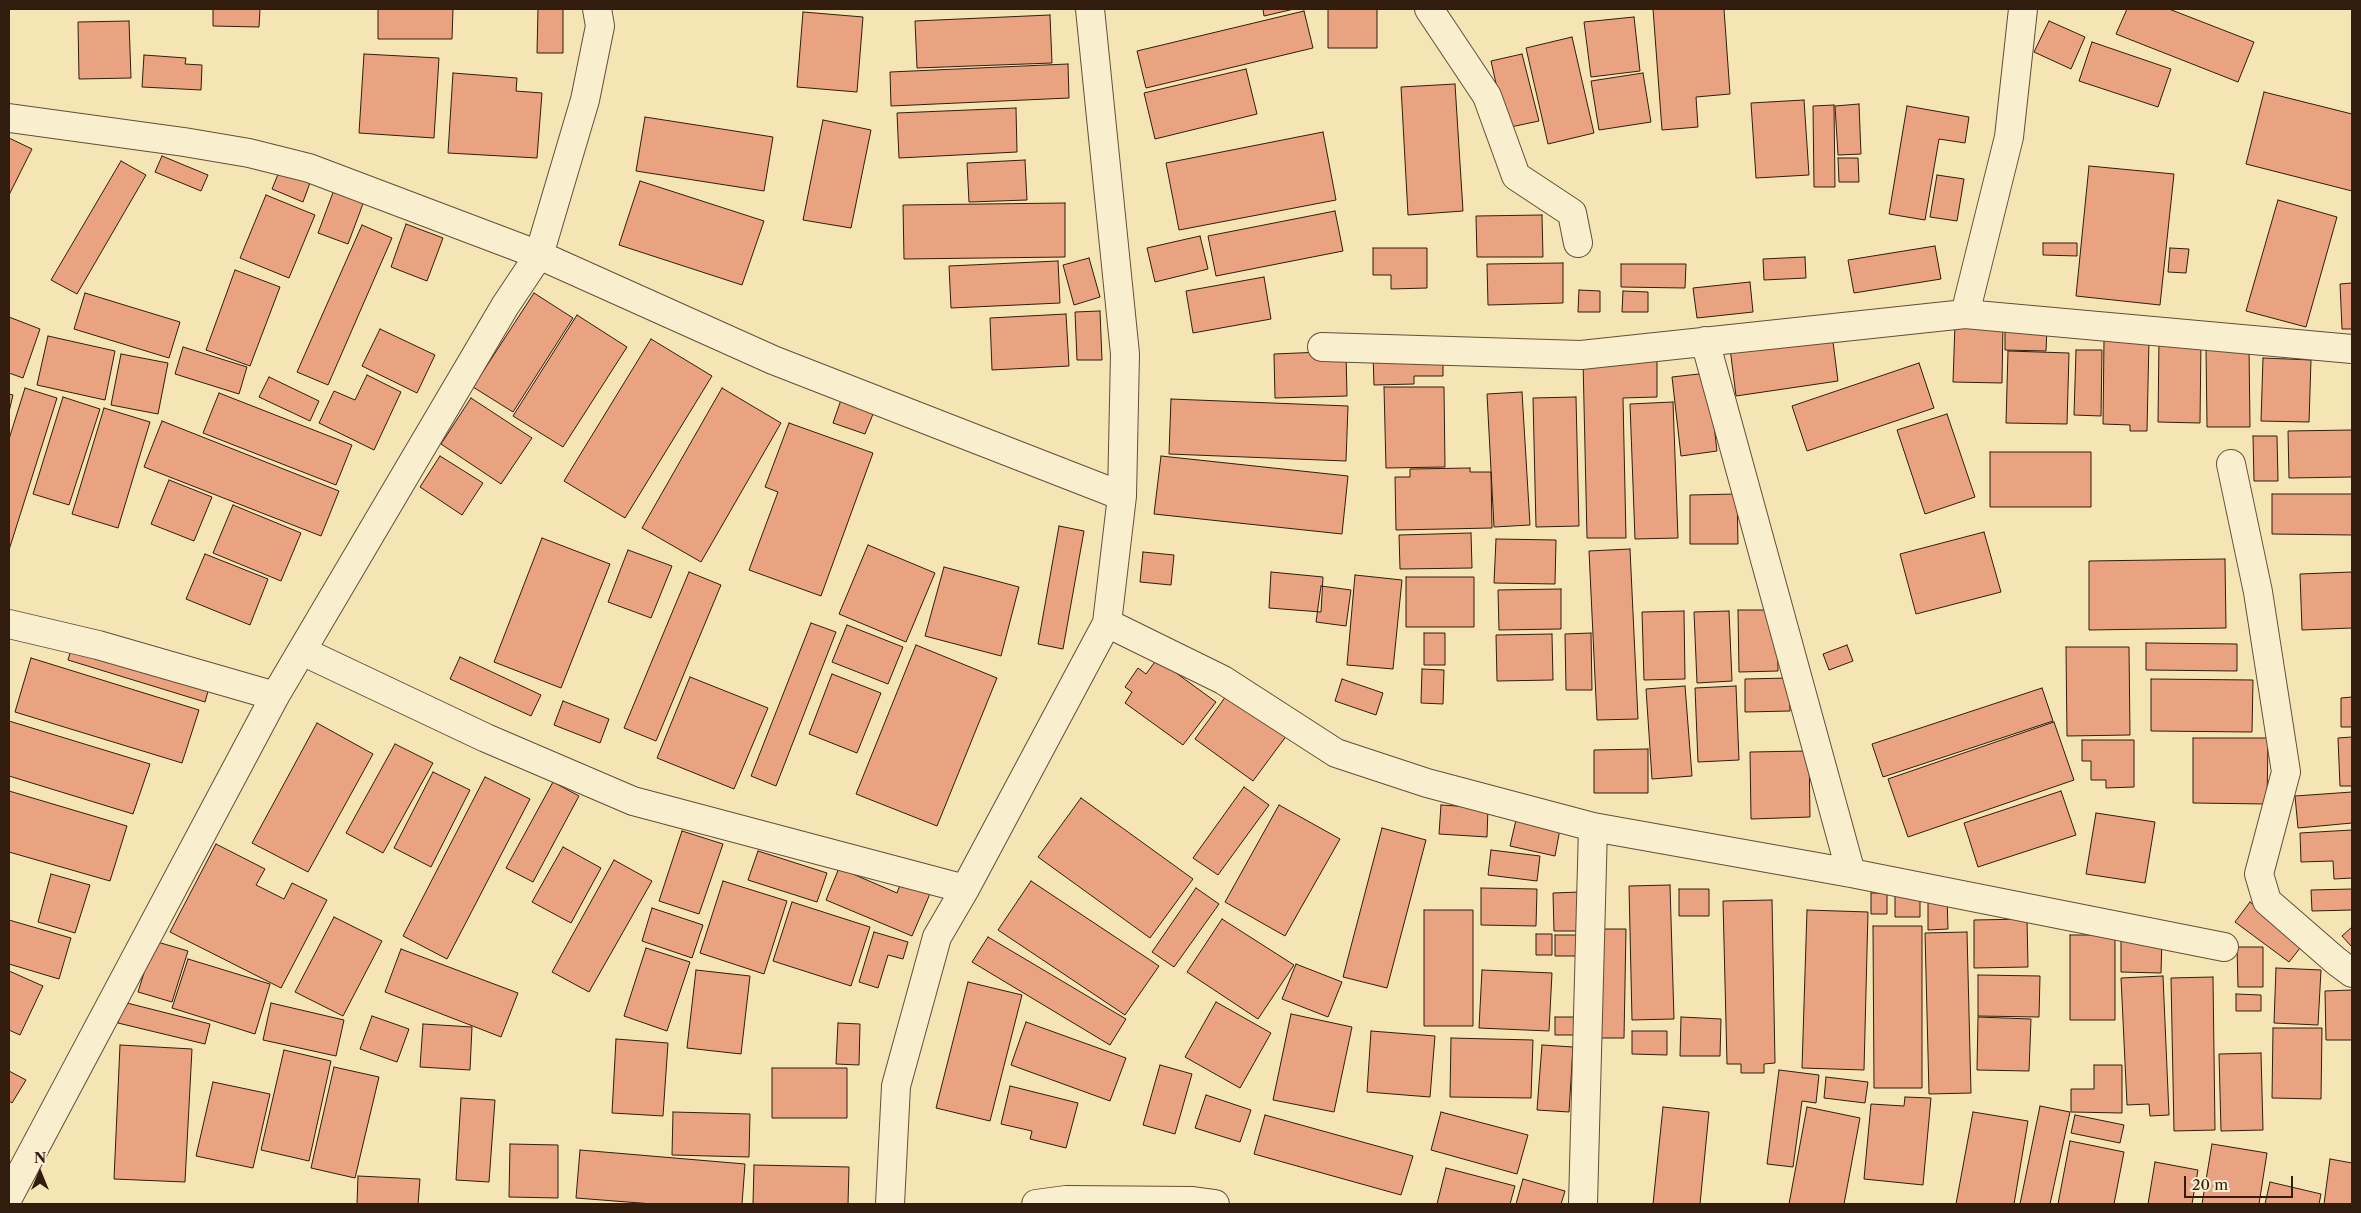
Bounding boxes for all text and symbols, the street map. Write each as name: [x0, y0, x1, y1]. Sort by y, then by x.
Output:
north arrow: [15, 1148, 65, 1198]
text: N: [34, 1149, 46, 1167]
scale bar: [2186, 1166, 2295, 1198]
text: 20 m: [2192, 1175, 2228, 1194]

